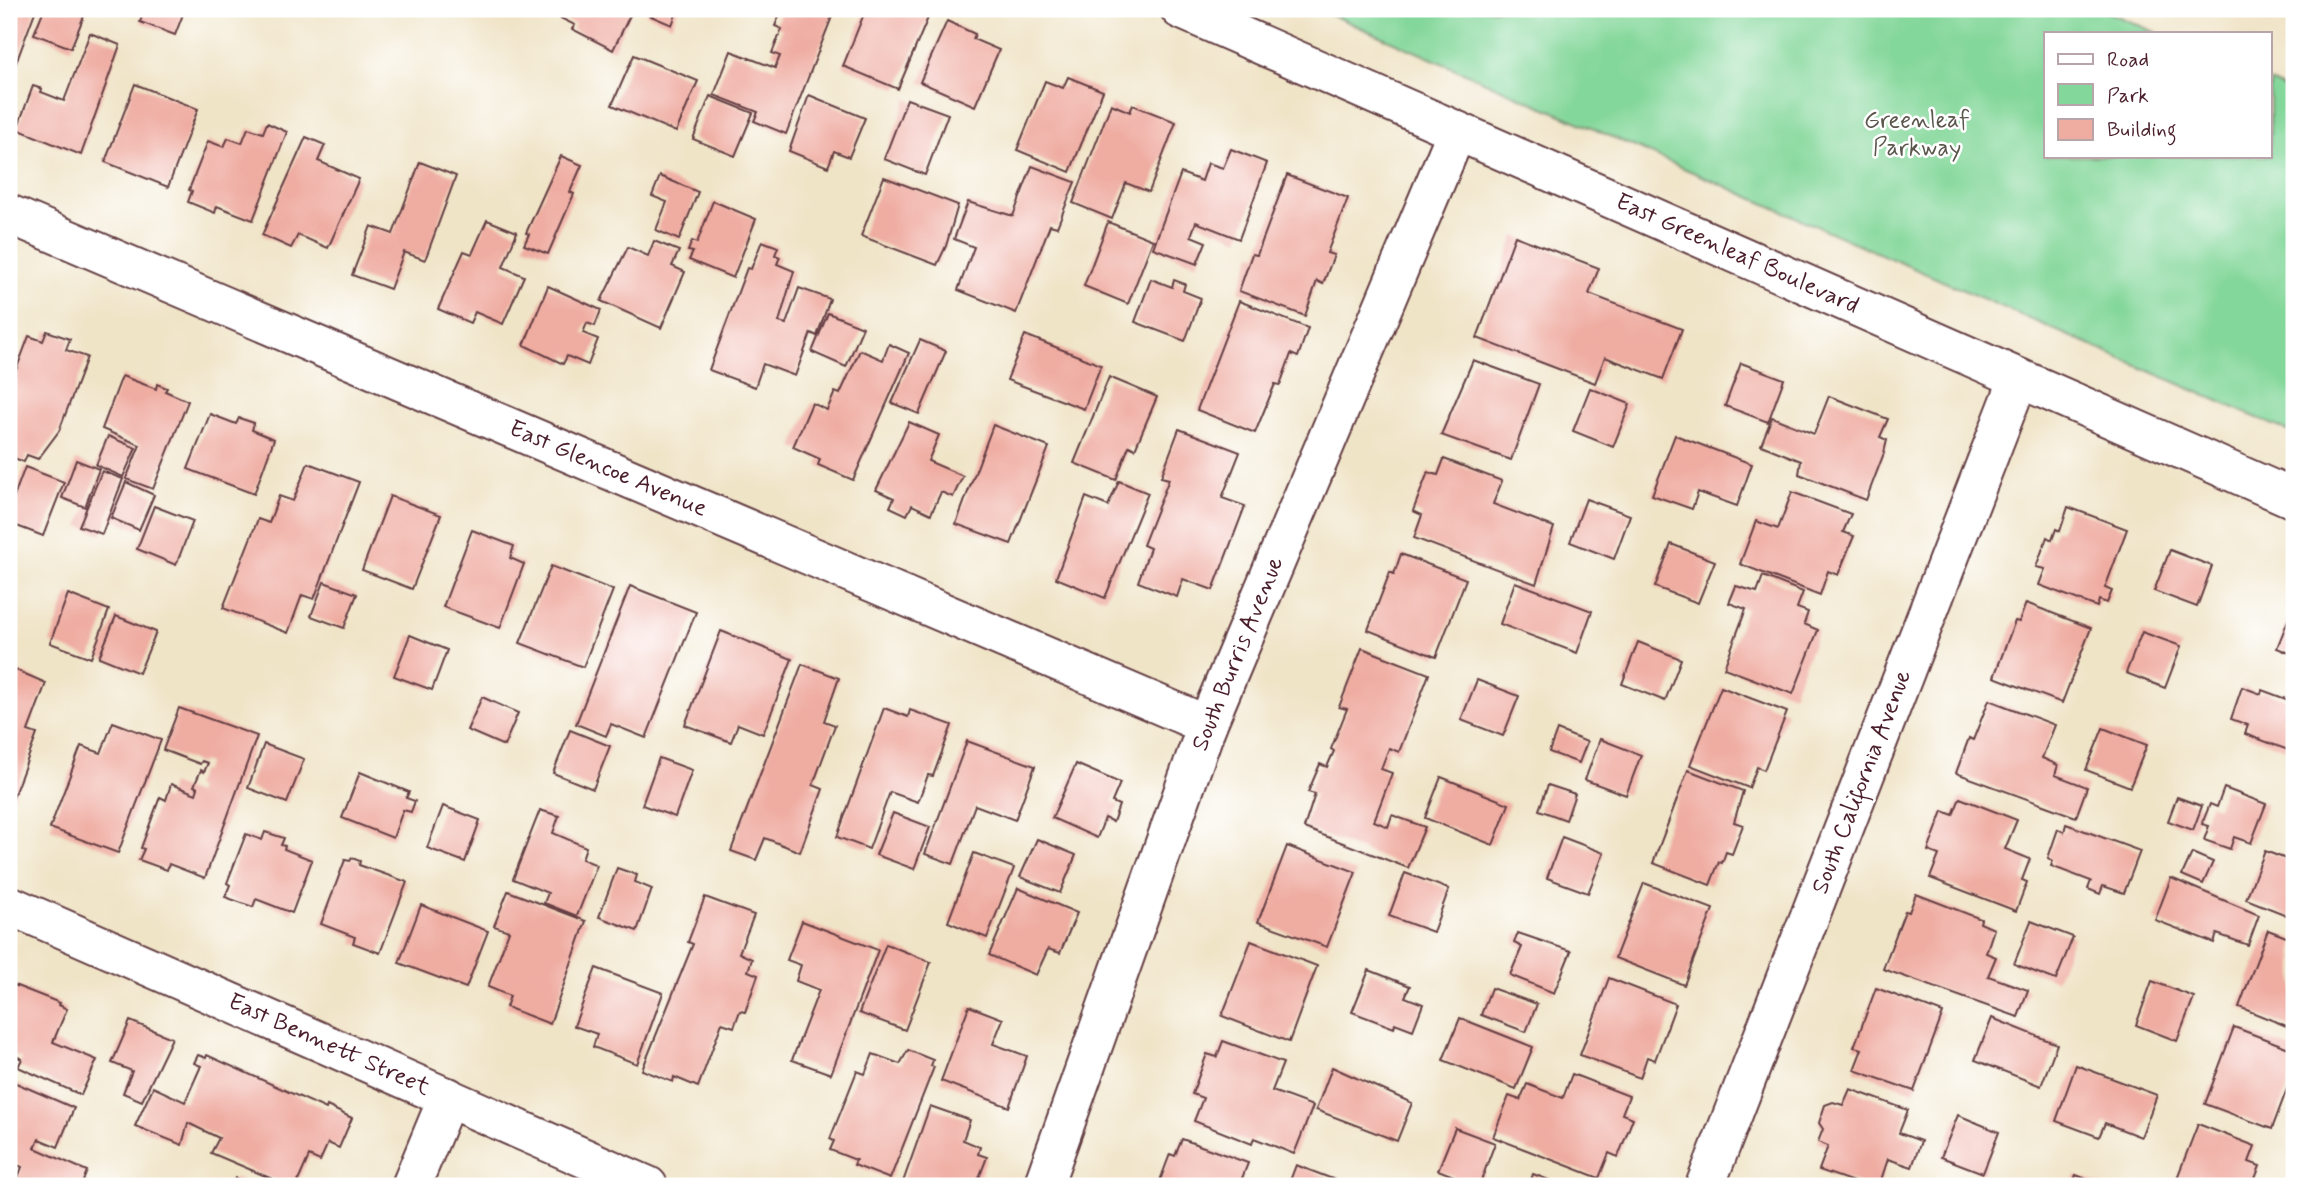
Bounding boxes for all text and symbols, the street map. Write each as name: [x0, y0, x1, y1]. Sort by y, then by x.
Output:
legend: [2044, 32, 2272, 158]
text: Road: [2107, 46, 2149, 74]
text: Park: [2107, 82, 2149, 110]
park label: Greenleaf Parkway: [1864, 105, 1970, 164]
text: Building: [2107, 116, 2177, 146]
street label: East Greenleaf Boulevard: [1611, 186, 1863, 322]
street label: East Glencoe Avenue: [504, 413, 712, 525]
street label: South Burris Avenue: [1185, 552, 1291, 756]
street label: South California Avenue: [1805, 666, 1921, 899]
street label: East Bennett Street: [223, 986, 435, 1104]

